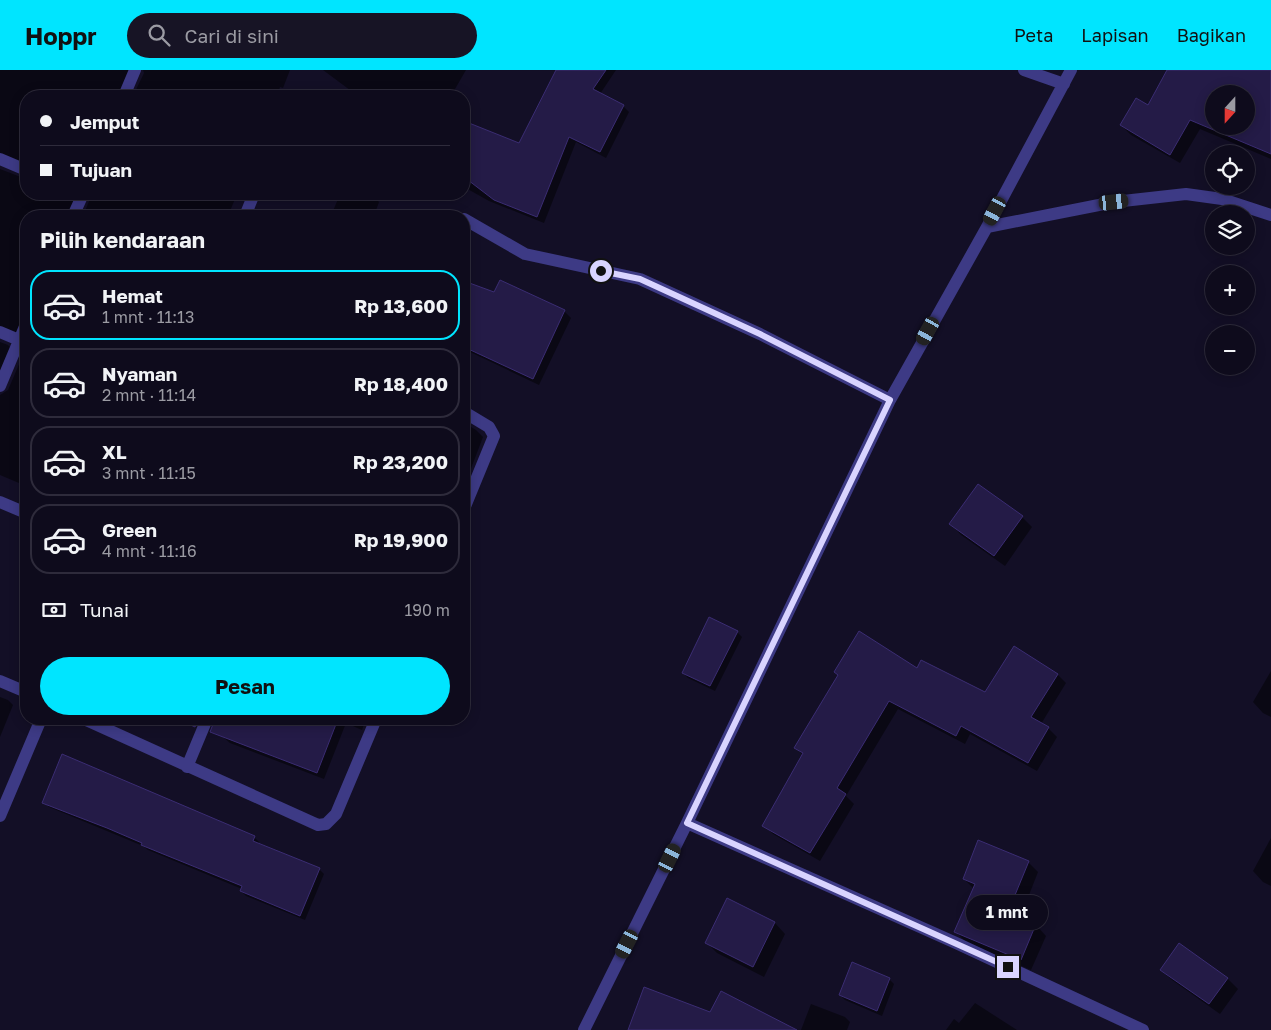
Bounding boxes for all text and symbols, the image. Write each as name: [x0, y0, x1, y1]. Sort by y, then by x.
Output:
search box: [127, 13, 477, 58]
text: Hoppr: [25, 21, 97, 50]
icon: search: [145, 21, 173, 49]
text: Cari di sini: [185, 24, 279, 47]
text: Peta: [1014, 24, 1053, 46]
text: Lapisan: [1081, 24, 1149, 46]
text: Bagikan: [1177, 24, 1246, 46]
north arrow: [1205, 85, 1255, 135]
map controls: [1205, 85, 1255, 375]
text: Jemput: [70, 110, 139, 133]
button: locate: [1205, 145, 1255, 195]
text: Tujuan: [70, 158, 132, 181]
car: [1098, 193, 1129, 211]
car: [981, 194, 1008, 228]
button: layers: [1205, 205, 1255, 255]
text: Pilih kendaraan: [40, 226, 205, 253]
route start: [590, 260, 612, 282]
button: +: [1205, 265, 1255, 315]
icon: car: [42, 283, 87, 328]
text: Hemat: [102, 284, 163, 307]
text: Rp 13,600: [354, 294, 448, 317]
text: 1 mnt · 11:13: [102, 307, 194, 327]
car: [914, 314, 941, 348]
button: −: [1205, 325, 1255, 375]
icon: car: [42, 361, 87, 406]
text: Nyaman: [102, 362, 177, 385]
text: Rp 18,400: [354, 372, 448, 395]
text: 2 mnt · 11:14: [102, 385, 196, 405]
icon: car: [42, 439, 87, 484]
text: XL: [102, 440, 127, 463]
text: Rp 23,200: [353, 450, 448, 473]
text: 3 mnt · 11:15: [102, 463, 196, 483]
icon: car: [42, 517, 87, 562]
text: Green: [102, 518, 157, 541]
text: Rp 19,900: [354, 528, 448, 551]
text: 4 mnt · 11:16: [102, 541, 197, 561]
icon: cash: [40, 596, 68, 624]
text: Tunai: [80, 598, 129, 621]
text: 190 m: [404, 600, 450, 620]
button: Pesan: [40, 657, 450, 715]
car: [656, 841, 683, 875]
callout: 1 mnt: [967, 894, 1049, 930]
text: 1 mnt: [986, 902, 1028, 922]
car: [613, 927, 640, 961]
route end: [997, 956, 1019, 978]

